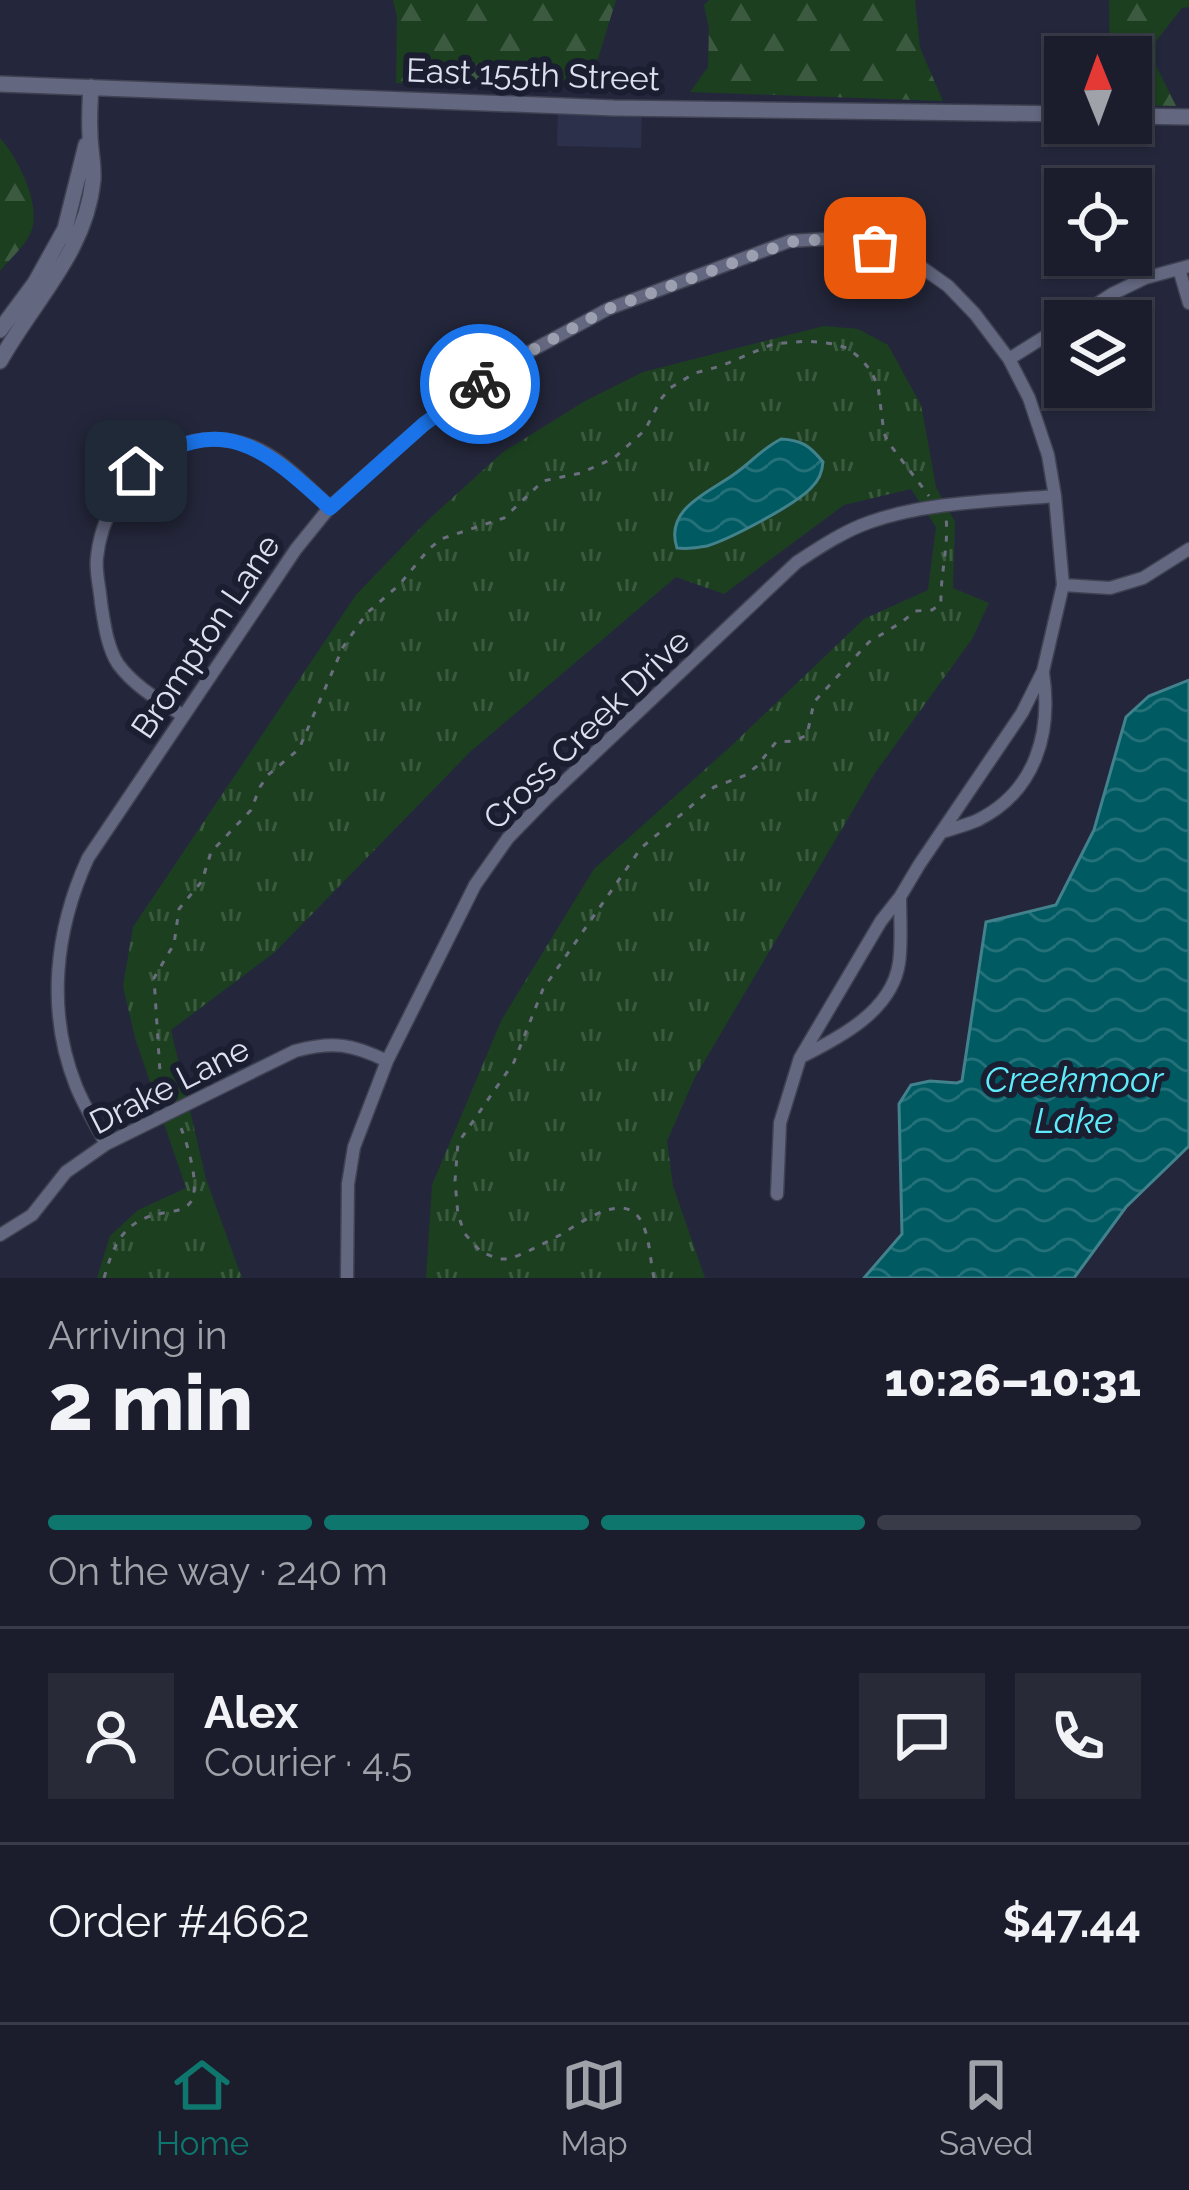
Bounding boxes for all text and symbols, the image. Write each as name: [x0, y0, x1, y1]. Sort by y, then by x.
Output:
north arrow: [1044, 36, 1152, 144]
map controls: [1044, 36, 1152, 408]
street label: East 155th Street: [406, 51, 660, 98]
button: locate: [1044, 168, 1152, 276]
pin: [824, 197, 926, 299]
icon: bag: [842, 215, 908, 281]
button: layers: [1044, 300, 1152, 408]
courier: [420, 324, 540, 444]
icon: bike: [447, 351, 513, 417]
pin: [85, 420, 187, 522]
icon: home: [103, 438, 169, 504]
street label: Brompton Lane: [123, 527, 288, 745]
street label: Cross Creek Drive: [475, 621, 697, 837]
street label: Drake Lane: [83, 1029, 255, 1142]
water label: Creekmoor Lake: [985, 1058, 1165, 1141]
text: Arriving in: [48, 1312, 228, 1358]
text: 10:26–10:31: [884, 1354, 1141, 1407]
text: 2 min: [48, 1357, 253, 1448]
text: On the way · 240 m: [48, 1548, 388, 1594]
button: person: [48, 1673, 174, 1799]
button: chat: [859, 1673, 985, 1799]
button: phone: [1015, 1673, 1141, 1799]
text: Alex: [204, 1686, 298, 1739]
text: Courier · 4.5: [204, 1739, 412, 1785]
text: Order #4662: [48, 1895, 310, 1948]
text: $47.44: [1003, 1895, 1141, 1948]
tab: Home: [156, 2052, 249, 2163]
tab: Map: [560, 2052, 628, 2163]
tab: Saved: [939, 2052, 1033, 2163]

